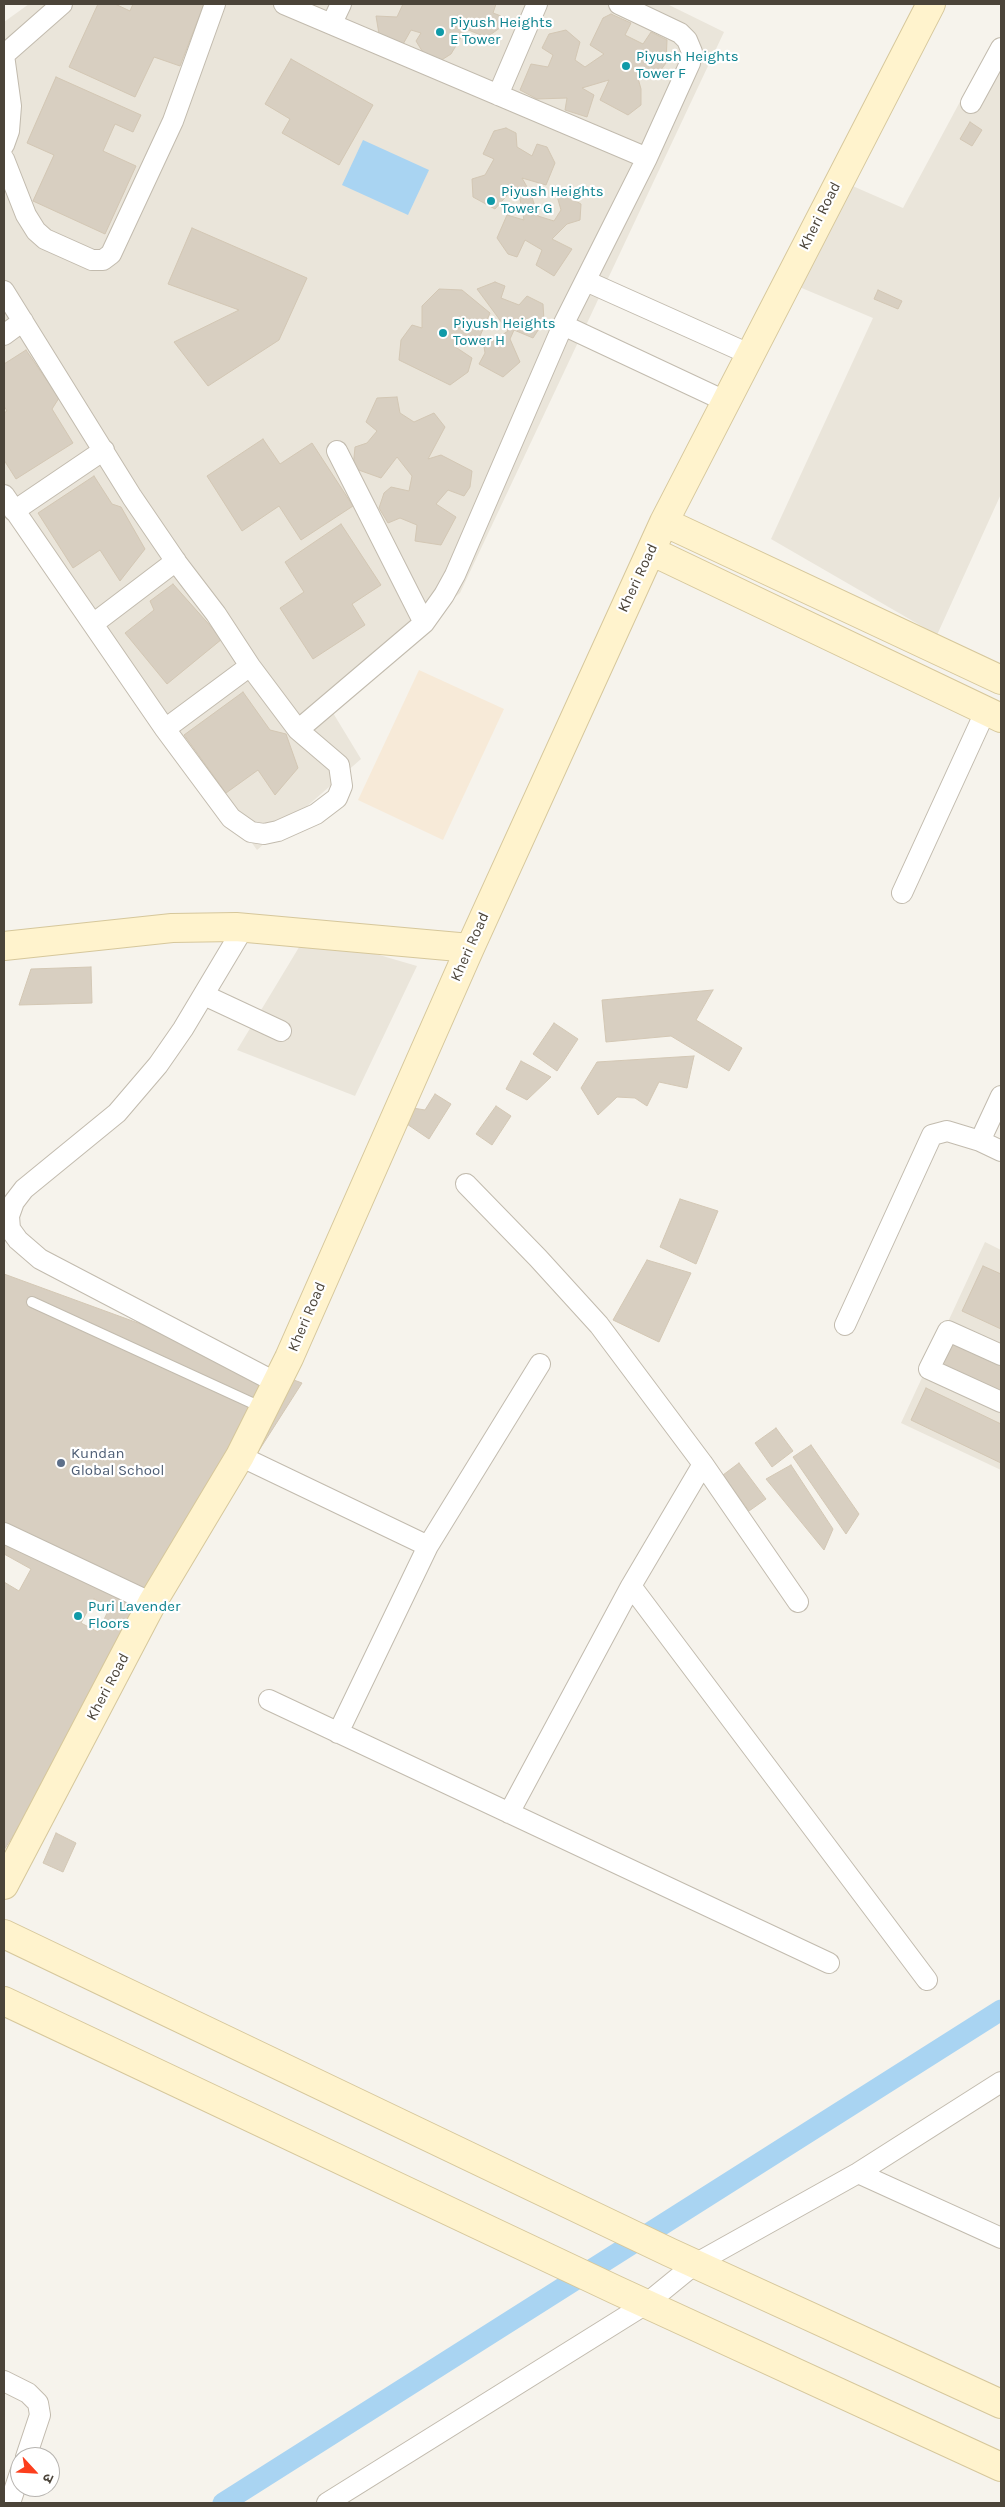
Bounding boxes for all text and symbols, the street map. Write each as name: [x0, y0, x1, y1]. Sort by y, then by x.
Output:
place label: Piyush Heights E Tower: [450, 14, 553, 49]
marker: Piyush Heights E Tower: [434, 26, 446, 38]
place label: Piyush Heights Tower F: [636, 48, 739, 83]
marker: Piyush Heights Tower F: [620, 60, 632, 72]
street label: Kheri Road: [795, 179, 845, 253]
place label: Piyush Heights Tower G: [501, 183, 604, 218]
marker: Piyush Heights Tower G: [485, 195, 497, 207]
place label: Piyush Heights Tower H: [453, 315, 556, 350]
marker: Piyush Heights Tower H: [437, 327, 449, 339]
street label: Kheri Road: [614, 541, 662, 615]
street label: Kheri Road: [447, 910, 493, 984]
street label: Kheri Road: [284, 1279, 330, 1355]
place label: Kundan Global School: [71, 1445, 164, 1480]
marker: Kundan Global School: [55, 1457, 67, 1469]
place label: Puri Lavender Floors: [88, 1598, 180, 1633]
marker: Puri Lavender Floors: [72, 1610, 84, 1622]
street label: Kheri Road: [83, 1650, 133, 1724]
north arrow: [10, 2447, 60, 2497]
text: उ: [39, 2471, 58, 2485]

